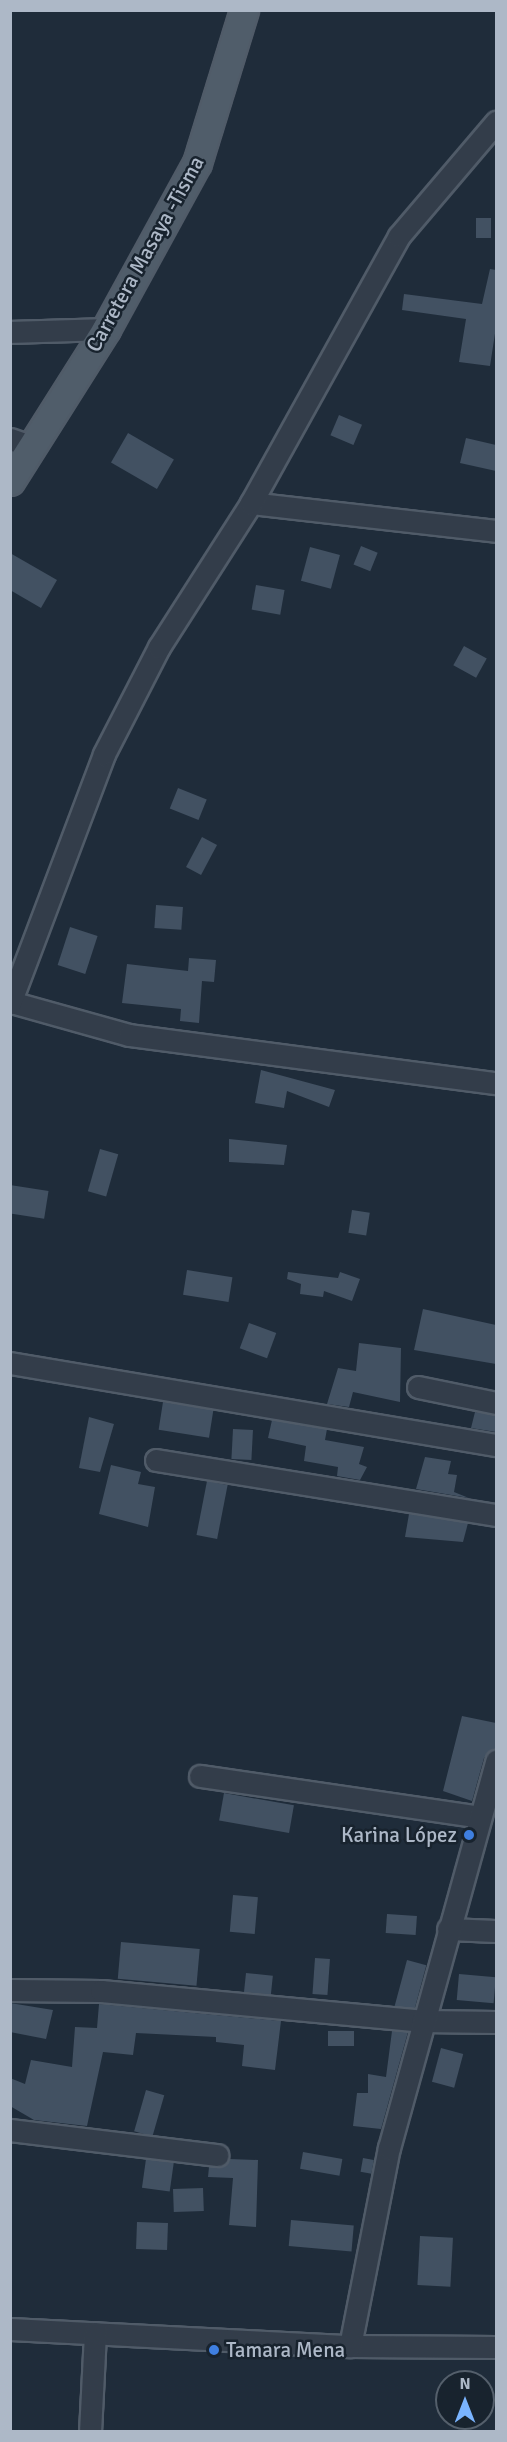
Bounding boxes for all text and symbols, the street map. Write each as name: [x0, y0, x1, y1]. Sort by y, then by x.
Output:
street label: Carretera Masaya -Tisma: [81, 152, 209, 356]
place label: Karina López: [341, 1822, 457, 1848]
marker: Karina López: [462, 1828, 476, 1842]
place label: Tamara Mena: [226, 2337, 345, 2363]
marker: Tamara Mena: [207, 2343, 221, 2357]
north arrow: [435, 2370, 495, 2430]
text: N: [459, 2374, 471, 2394]

